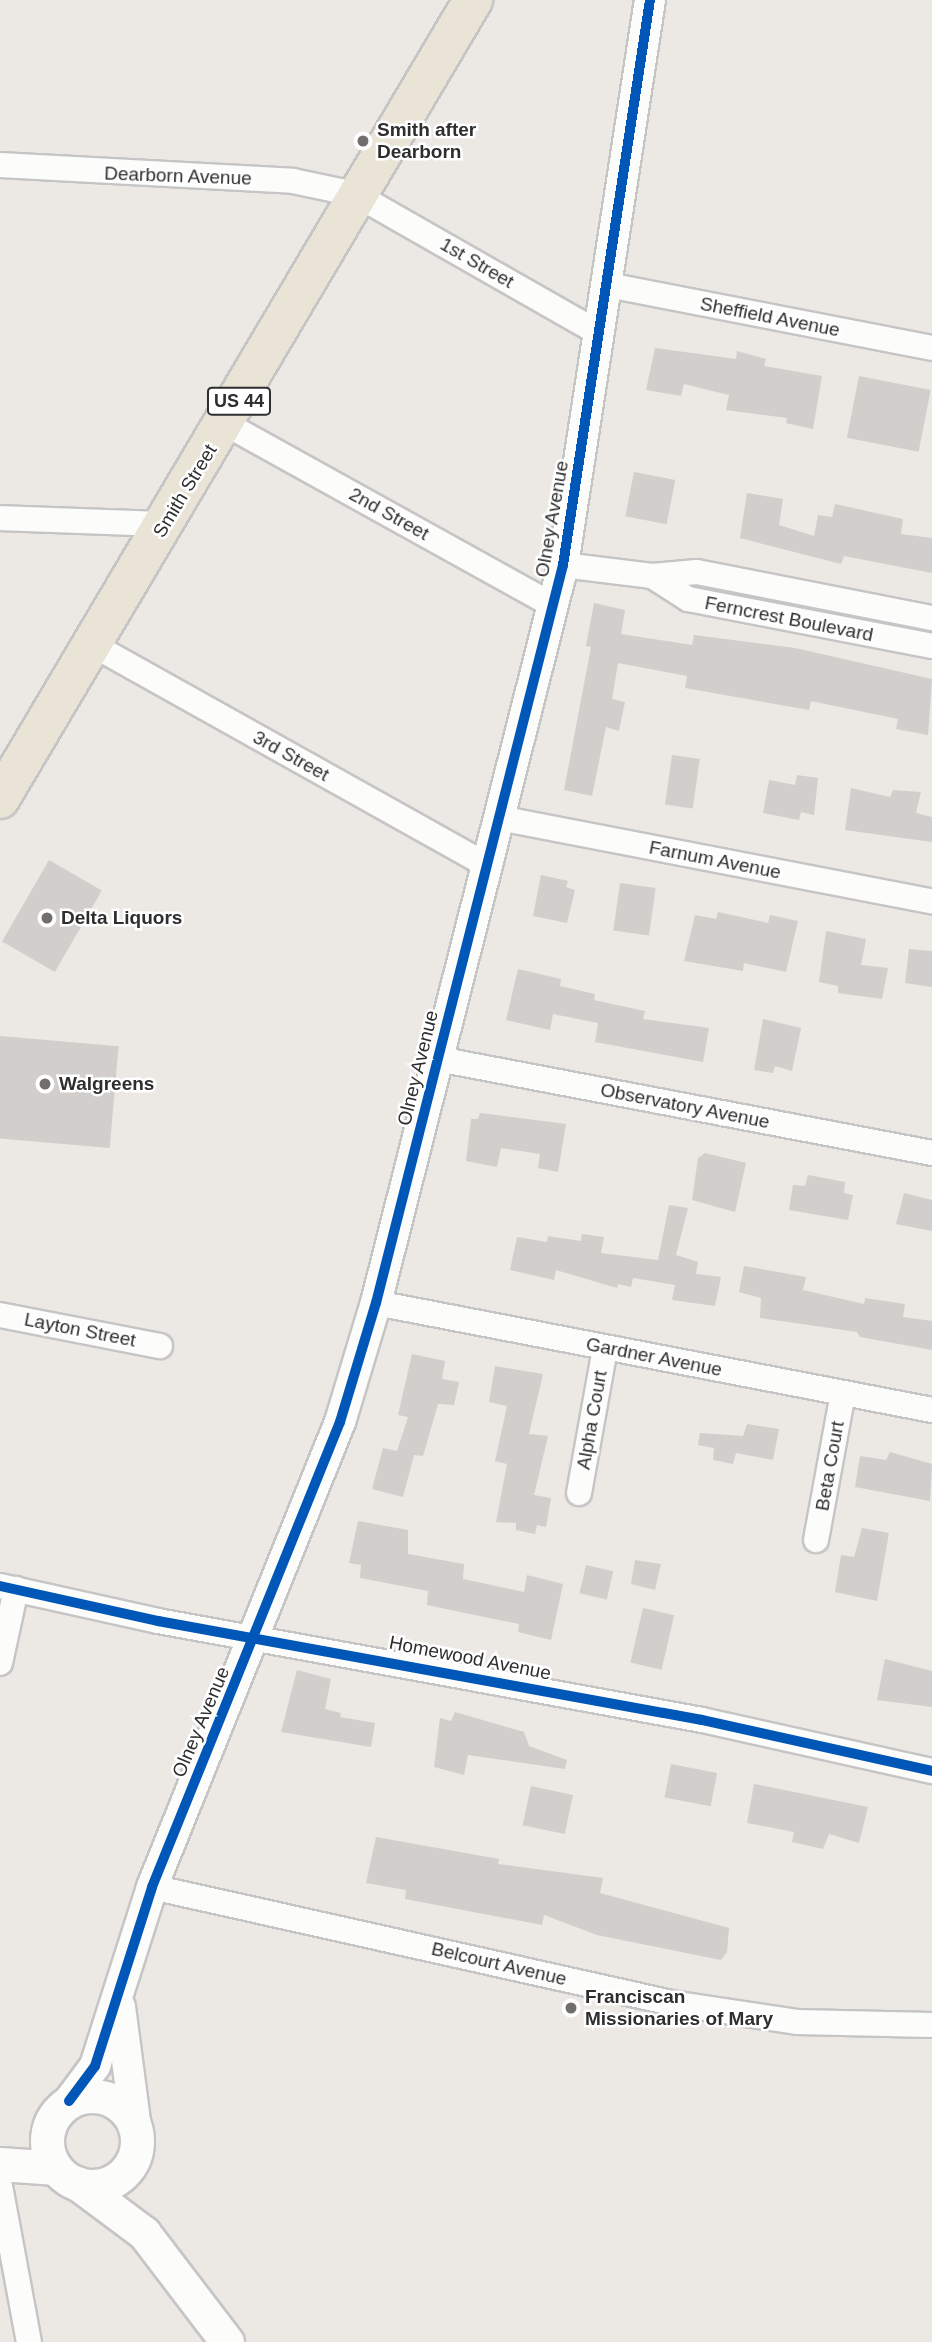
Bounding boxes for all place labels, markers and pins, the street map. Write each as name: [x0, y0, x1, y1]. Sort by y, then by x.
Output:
place label: Smith after Dearborn: [377, 119, 476, 163]
marker: Smith after Dearborn: [355, 133, 371, 149]
place label: Delta Liquors: [61, 907, 182, 929]
marker: Delta Liquors: [39, 910, 55, 926]
place label: Walgreens: [59, 1073, 154, 1095]
marker: Walgreens: [37, 1076, 53, 1092]
place label: Franciscan Missionaries of Mary: [585, 1986, 773, 2030]
marker: Franciscan Missionaries of Mary: [563, 2000, 579, 2016]

